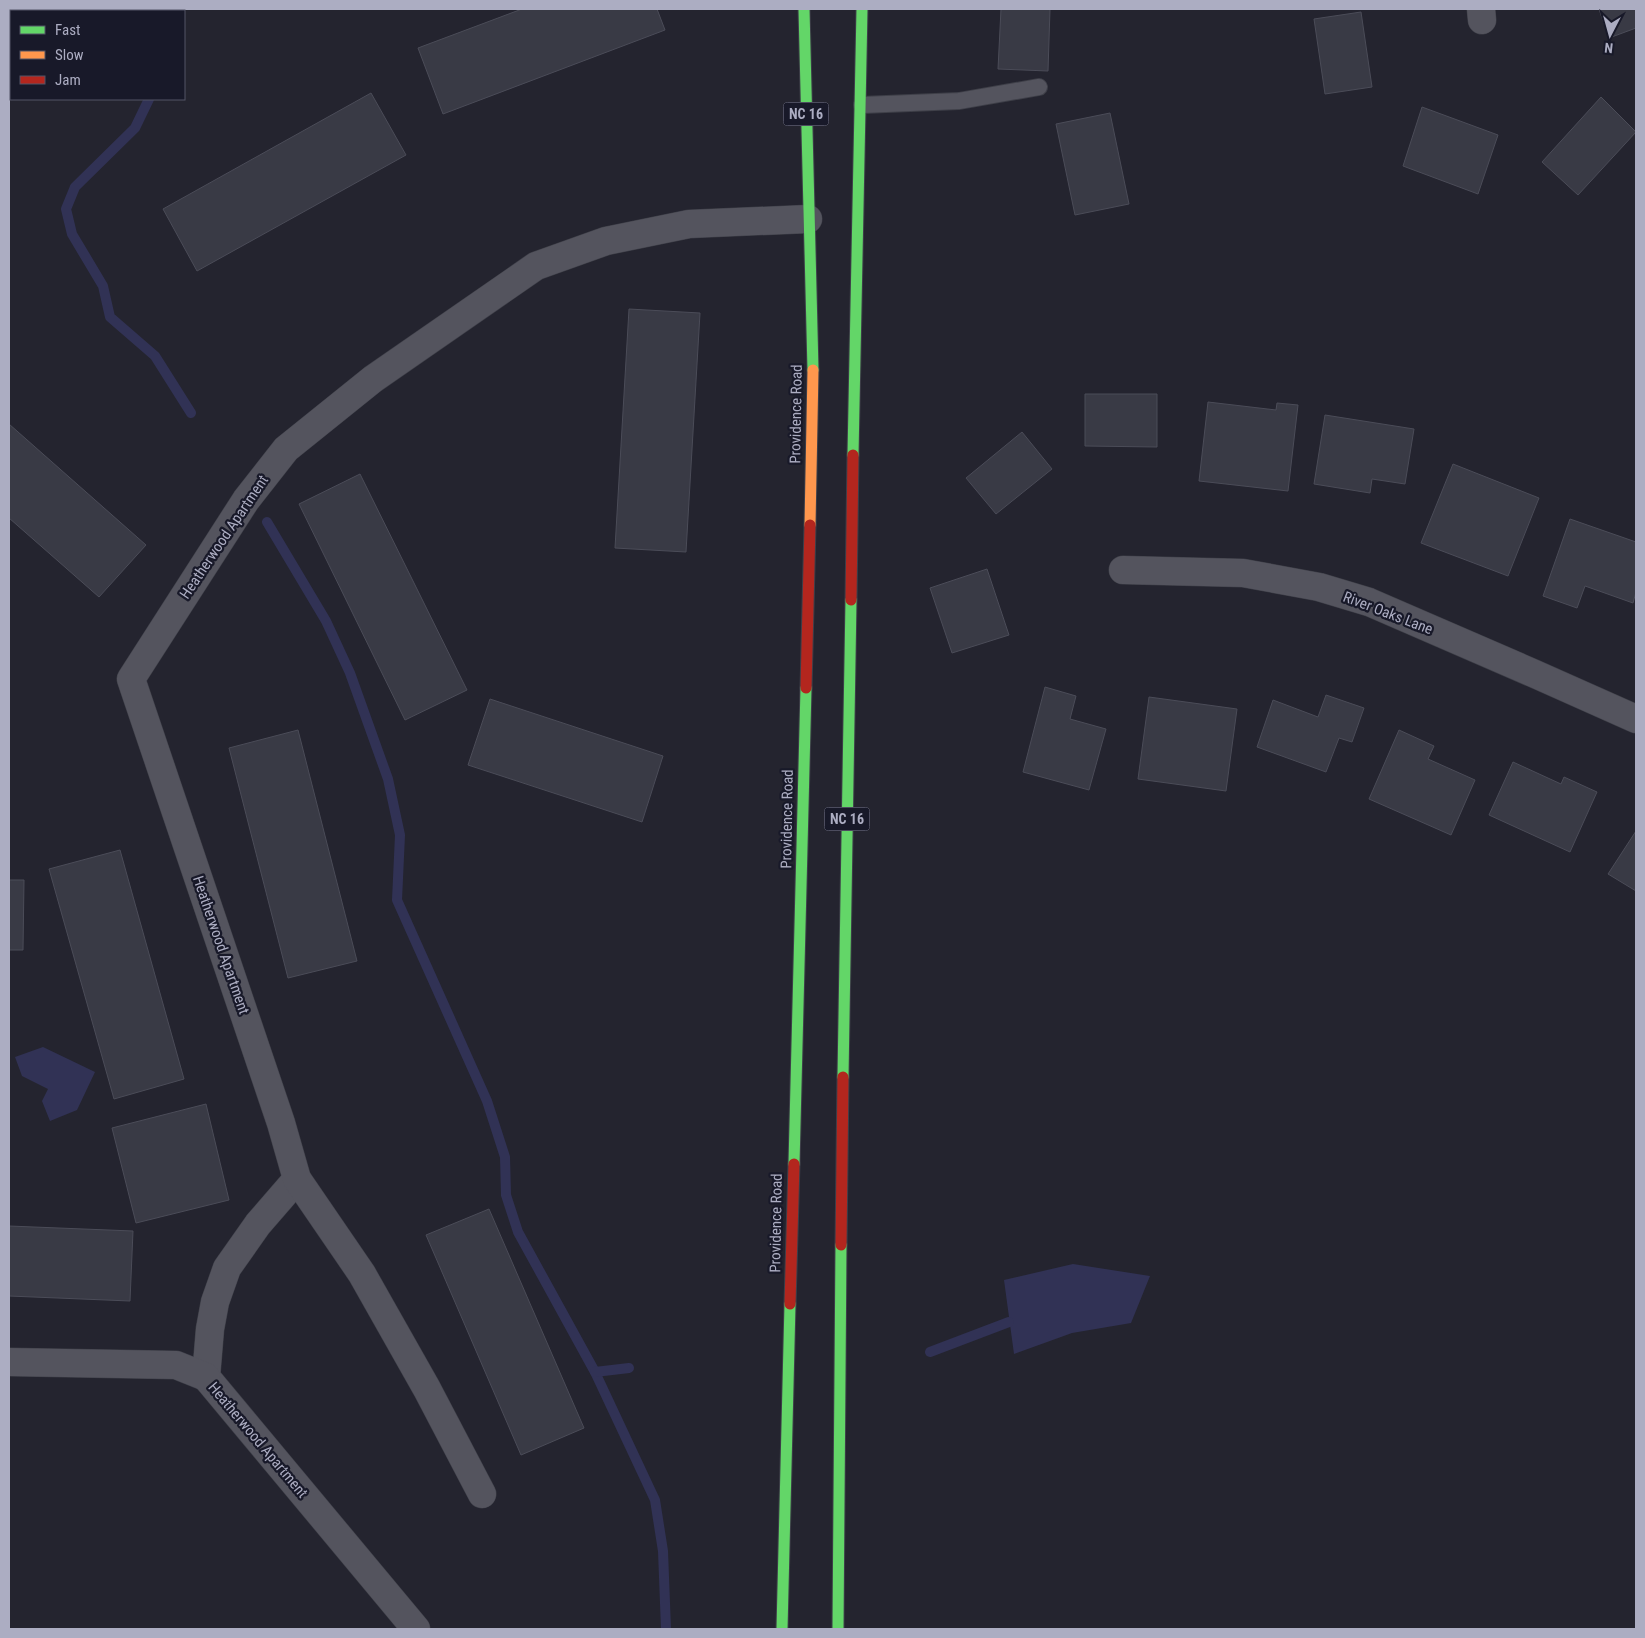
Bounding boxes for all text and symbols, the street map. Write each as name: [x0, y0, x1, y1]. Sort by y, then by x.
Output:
legend: [10, 10, 185, 100]
north arrow: [1585, 10, 1635, 60]
text: Fast: [55, 21, 80, 39]
text: N: [1604, 40, 1614, 56]
text: Slow: [55, 46, 84, 64]
text: Jam: [55, 71, 81, 89]
road number: NC 16: [784, 102, 828, 126]
street label: Providence Road: [786, 364, 806, 464]
street label: Heatherwood Apartment: [176, 472, 272, 602]
street label: River Oaks Lane: [1341, 588, 1435, 638]
street label: Providence Road: [777, 769, 797, 869]
road number: NC 16: [824, 808, 870, 831]
street label: Heatherwood Apartment: [189, 873, 253, 1017]
street label: Providence Road: [766, 1173, 786, 1273]
street label: Heatherwood Apartment: [204, 1379, 312, 1501]

